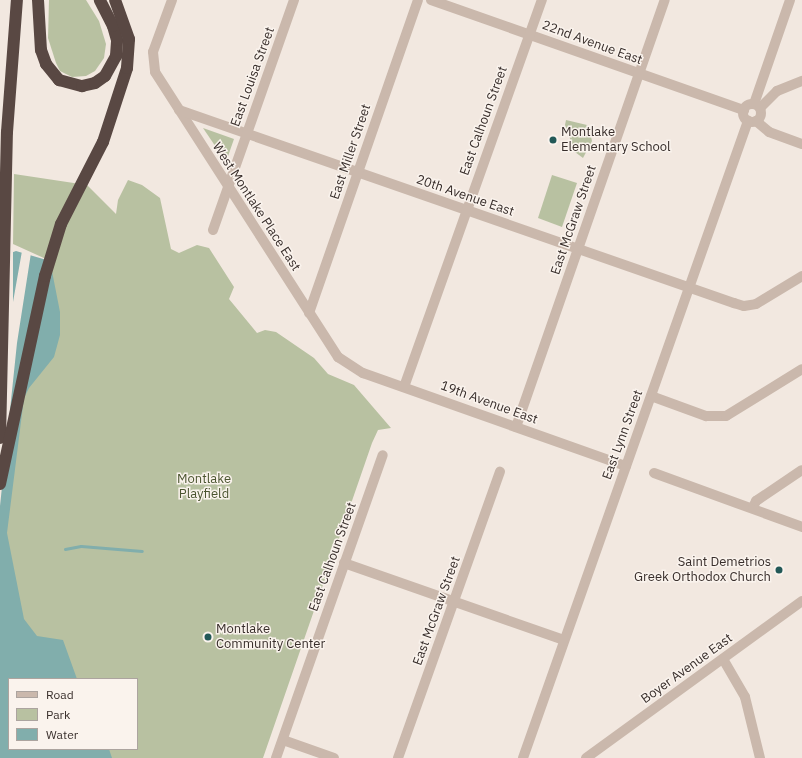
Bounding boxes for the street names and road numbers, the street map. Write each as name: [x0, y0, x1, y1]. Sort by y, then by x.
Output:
street label: 22nd Avenue East: [540, 18, 644, 68]
street label: East Louisa Street: [228, 25, 278, 129]
street label: East Calhoun Street: [457, 64, 511, 178]
street label: East Miller Street: [327, 102, 375, 202]
street label: West Montlake Place East: [209, 140, 303, 274]
street label: East McGraw Street: [548, 163, 600, 277]
street label: 20th Avenue East: [414, 172, 516, 220]
street label: 19th Avenue East: [438, 378, 540, 428]
street label: East Lynn Street: [600, 388, 646, 482]
street label: East Calhoun Street: [306, 500, 360, 614]
street label: East McGraw Street: [410, 554, 464, 668]
street label: Boyer Avenue East: [638, 631, 736, 707]

